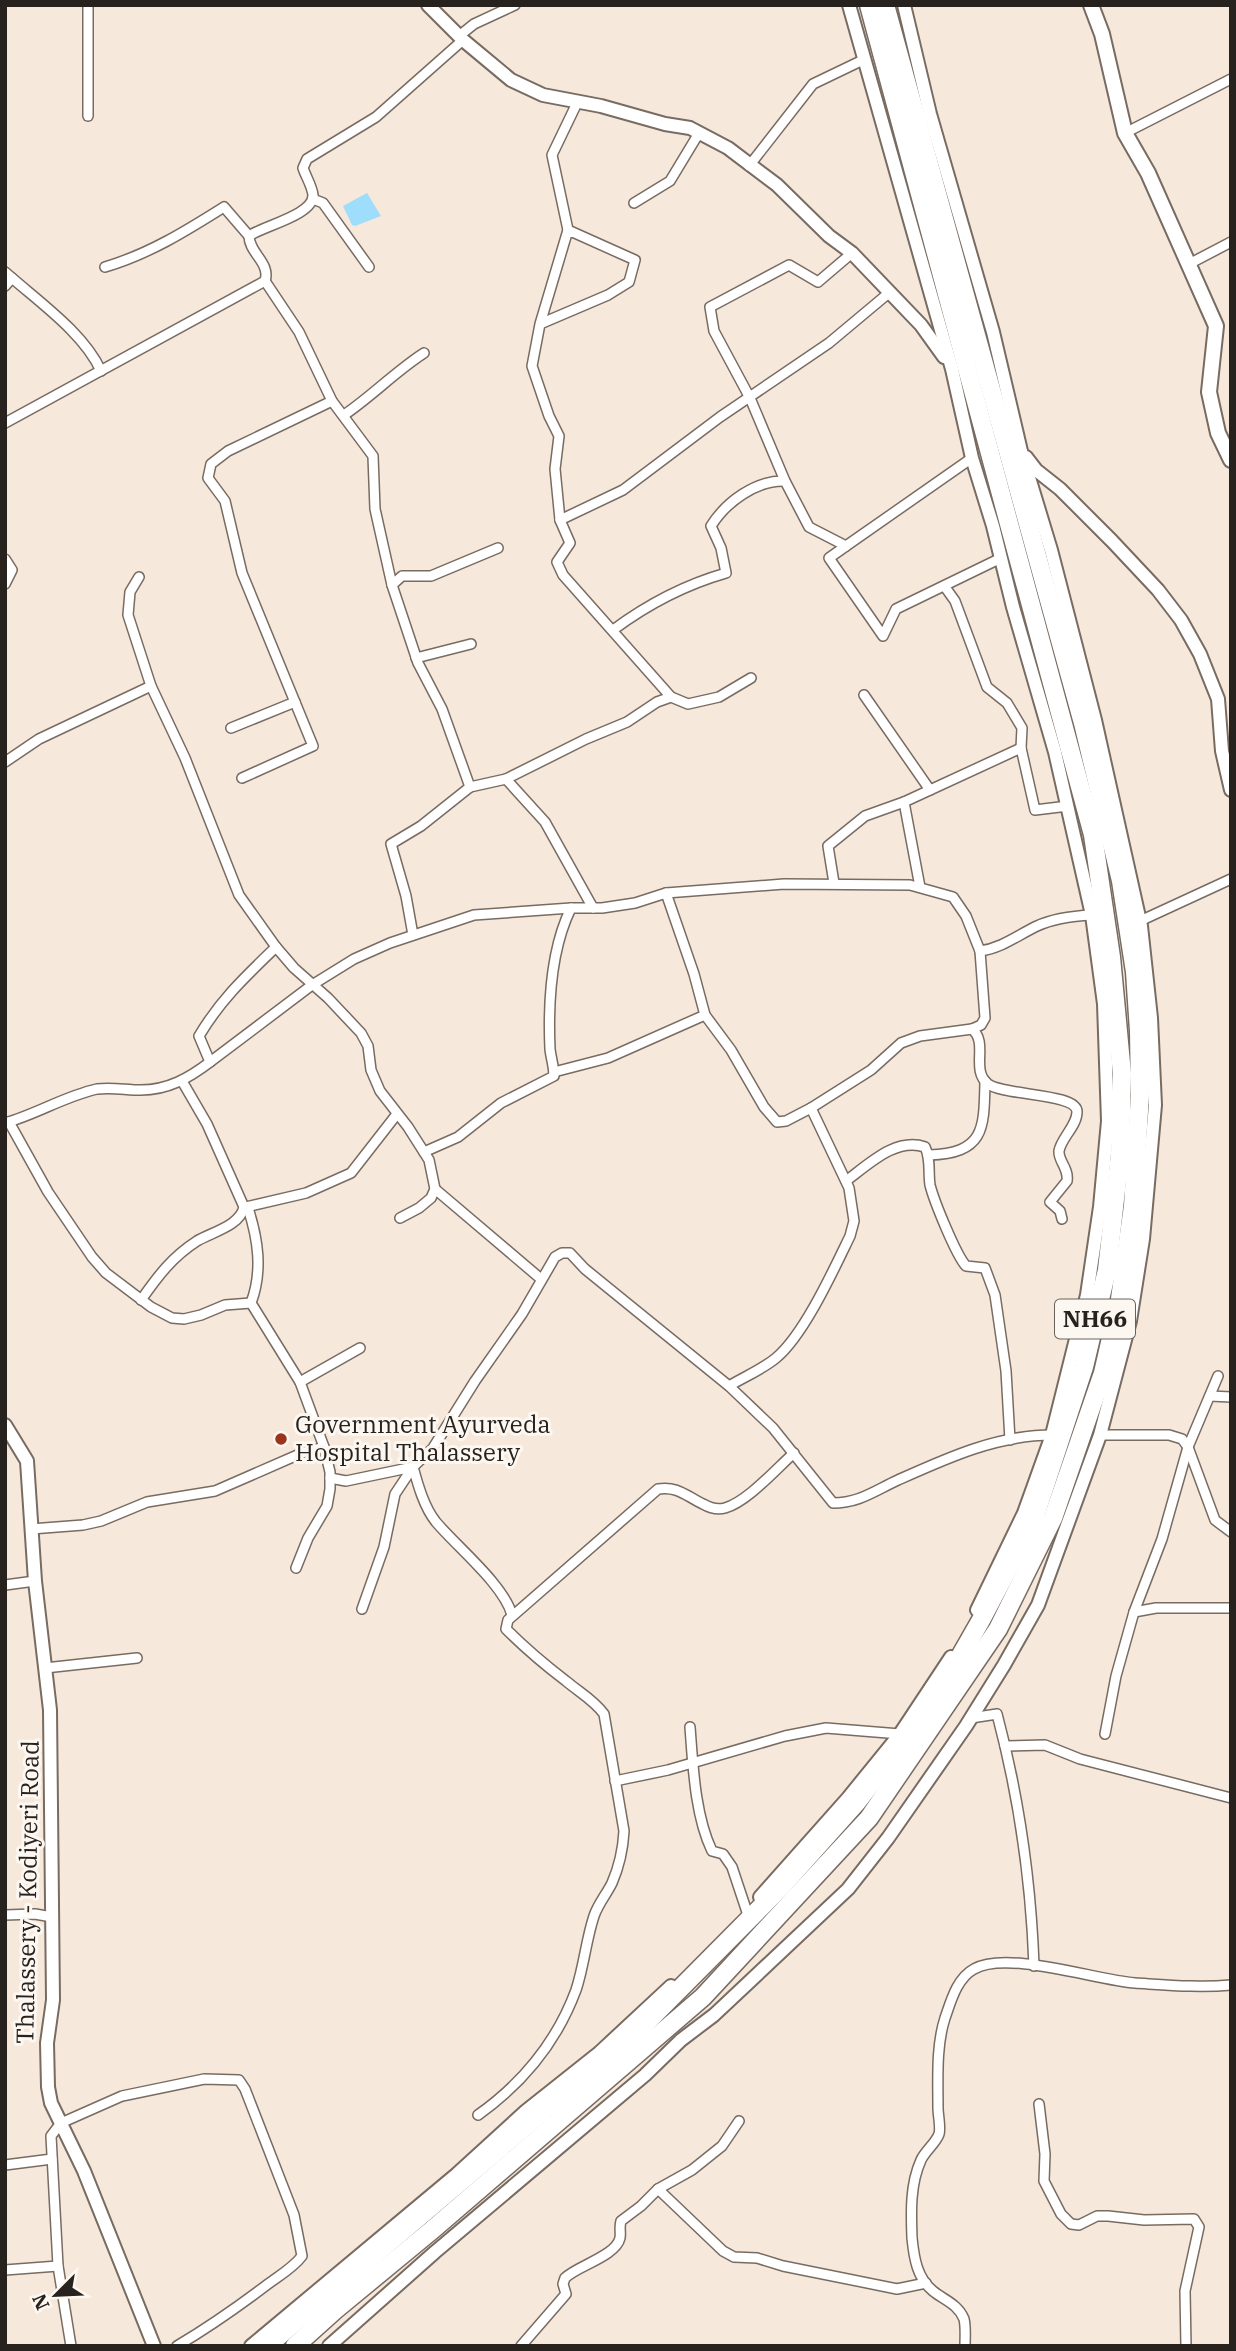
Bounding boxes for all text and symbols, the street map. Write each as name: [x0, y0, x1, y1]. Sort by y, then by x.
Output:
road number: NH66: [1055, 1300, 1135, 1338]
place label: Government Ayurveda Hospital Thalassery: [295, 1408, 551, 1468]
marker: Government Ayurveda Hospital Thalassery: [273, 1431, 289, 1447]
street label: Thalassery - Kodiyeri Road: [8, 1740, 46, 2044]
north arrow: [21, 2260, 91, 2330]
text: N: [26, 2290, 54, 2314]

